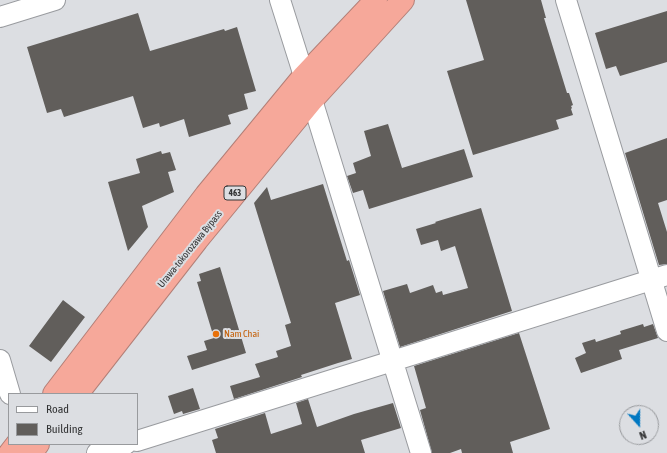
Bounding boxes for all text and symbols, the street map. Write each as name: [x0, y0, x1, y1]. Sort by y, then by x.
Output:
road number: 463: [224, 186, 246, 200]
street label: Urawa-tokorozawa Bypass: [155, 208, 225, 290]
place label: Nam Chai: [224, 328, 259, 340]
marker: Nam Chai: [211, 329, 221, 339]
legend: [8, 393, 138, 445]
text: Road: [46, 402, 69, 416]
north arrow: [619, 405, 659, 445]
text: Building: [46, 422, 83, 436]
text: N: [638, 429, 648, 442]

